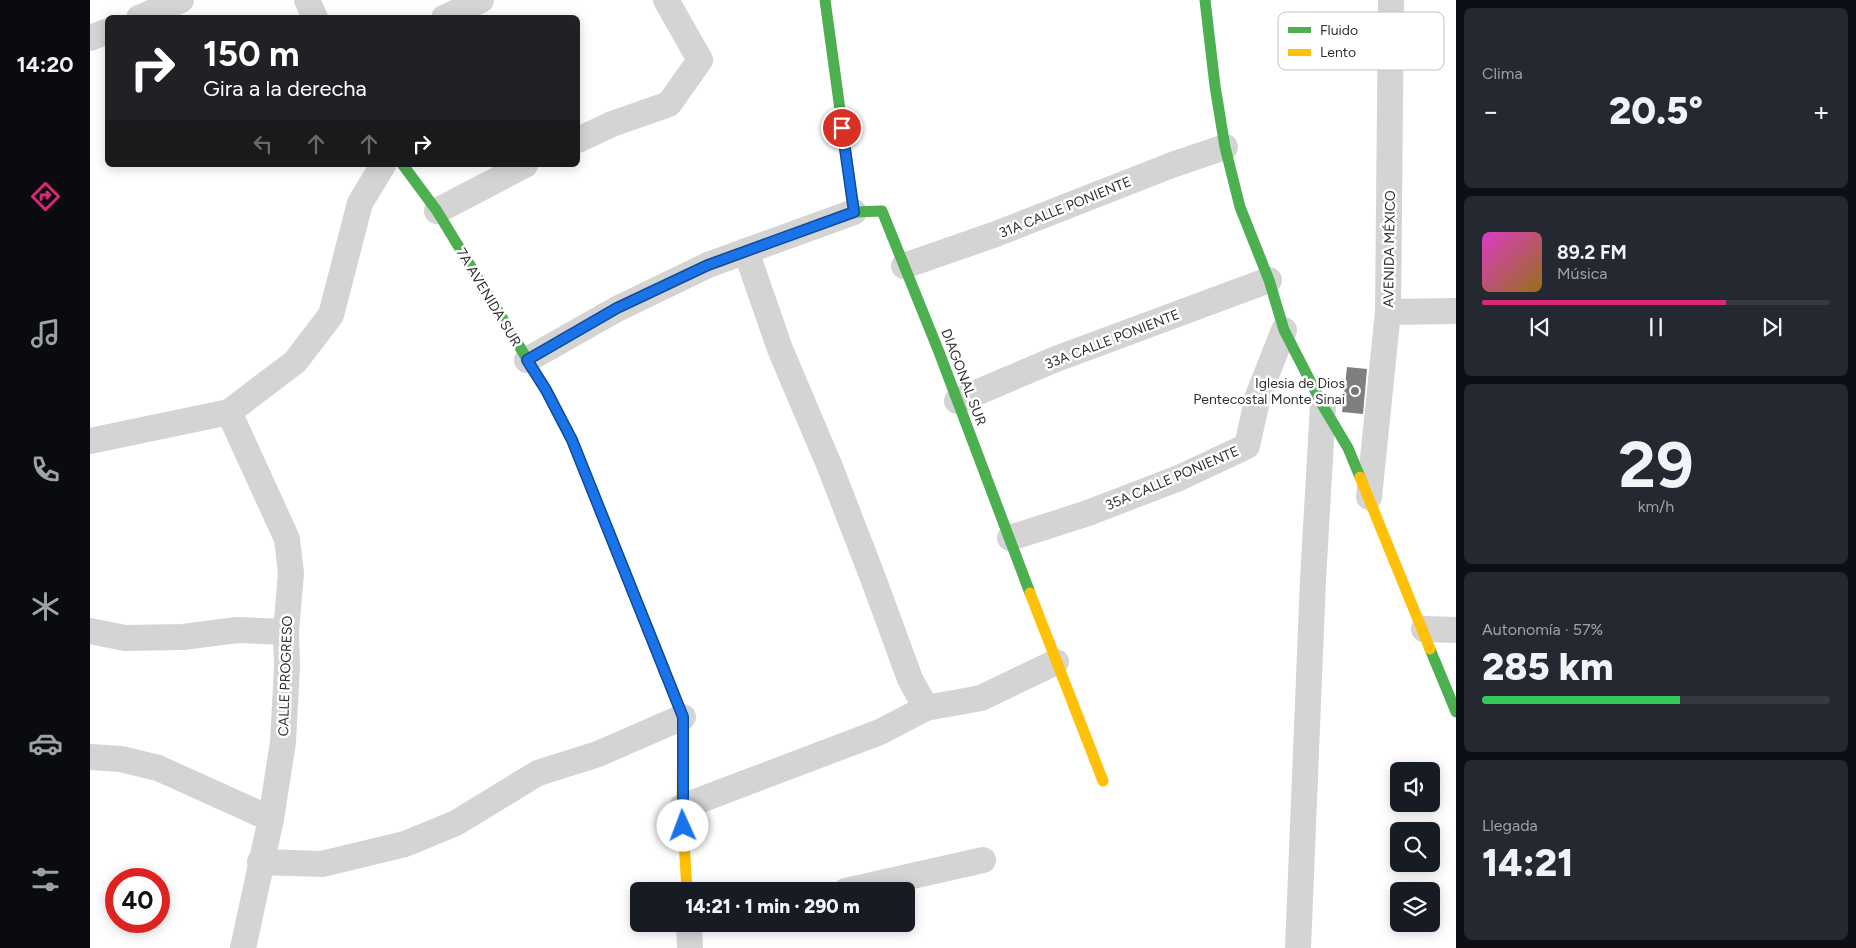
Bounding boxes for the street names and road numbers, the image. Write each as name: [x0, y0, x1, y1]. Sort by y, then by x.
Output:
street label: 31A CALLE PONIENTE: [997, 173, 1134, 242]
street label: AVENIDA MÉXICO: [1380, 190, 1399, 308]
street label: 7A AVENIDA SUR: [452, 245, 525, 350]
street label: 33A CALLE PONIENTE: [1042, 306, 1182, 373]
street label: DIAGONAL SUR: [937, 326, 990, 428]
street label: 35A CALLE PONIENTE: [1103, 443, 1241, 514]
street label: CALLE PROGRESO: [275, 615, 296, 737]

